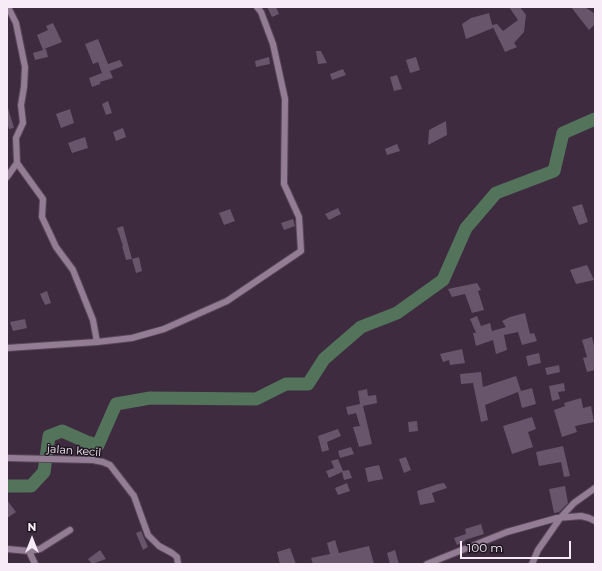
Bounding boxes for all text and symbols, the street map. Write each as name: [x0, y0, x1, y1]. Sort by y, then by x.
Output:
street label: jalan kecil: [46, 443, 102, 459]
north arrow: [12, 519, 52, 559]
text: N: [28, 520, 36, 534]
scale bar: [462, 533, 573, 559]
text: 100 m: [467, 540, 503, 555]

